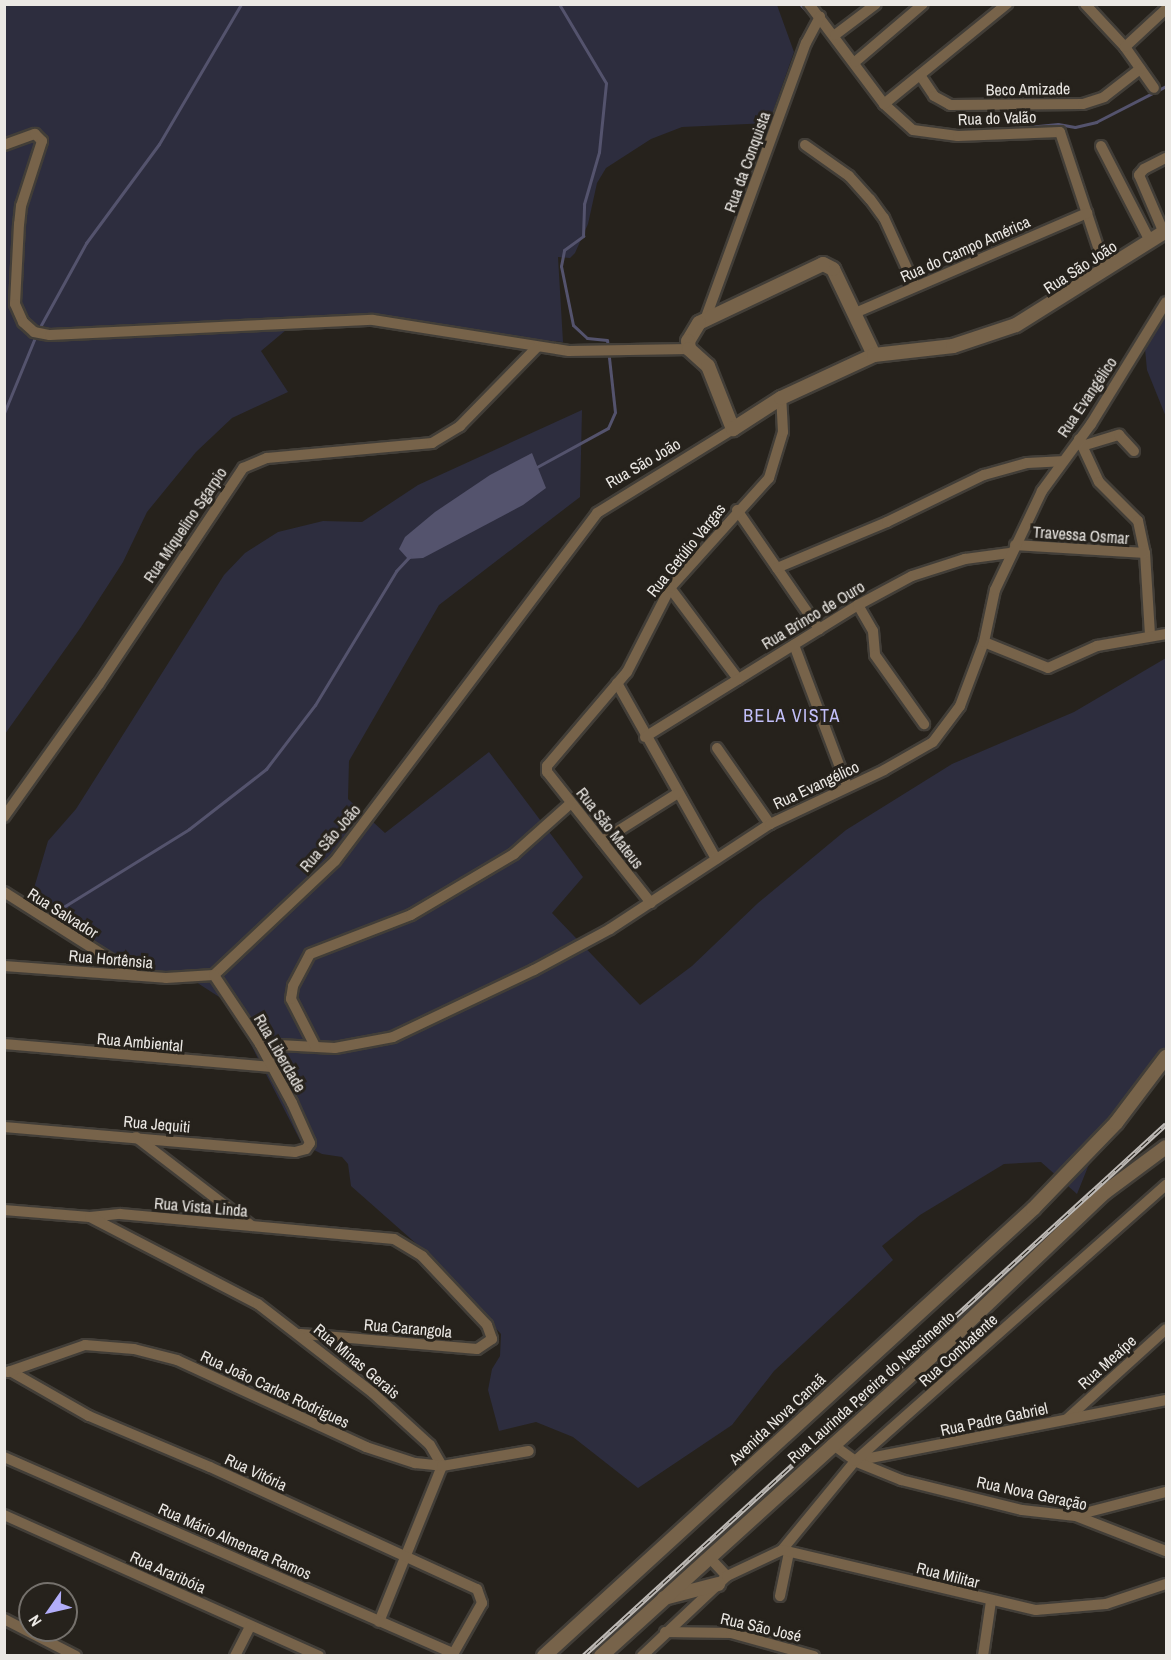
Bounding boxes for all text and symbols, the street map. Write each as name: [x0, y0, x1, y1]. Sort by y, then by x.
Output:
street label: Beco Amizade: [985, 79, 1071, 99]
street label: Rua do Valão: [957, 107, 1037, 129]
street label: Rua da Conquista: [720, 109, 774, 215]
street label: Rua do Campo América: [897, 212, 1033, 286]
street label: Rua São João: [1040, 236, 1120, 298]
street label: Rua Evangélico: [1053, 353, 1121, 441]
street label: Rua São João: [602, 434, 684, 492]
street label: Rua Miquelino Sgarpio: [139, 464, 231, 586]
street label: Rua Getúlio Vargas: [643, 500, 729, 600]
street label: Travessa Osmar: [1032, 522, 1130, 548]
street label: Rua Brinco de Ouro: [758, 577, 868, 653]
district label: BELA VISTA: [743, 705, 841, 727]
street label: Rua Evangélico: [770, 757, 862, 813]
street label: Rua São Mateus: [572, 784, 648, 872]
street label: Rua São João: [295, 800, 365, 876]
street label: Rua Salvador: [24, 884, 102, 942]
street label: Rua Hortênsia: [68, 946, 154, 972]
street label: Rua Liberdade: [250, 1011, 310, 1095]
street label: Rua Ambiental: [96, 1029, 184, 1055]
street label: Rua Jequiti: [123, 1112, 191, 1136]
street label: Rua Vista Linda: [153, 1193, 249, 1221]
street label: Rua Laurinda Pereira do Nascimento: [784, 1307, 958, 1467]
street label: Rua Combatente: [915, 1310, 1001, 1390]
street label: Rua Carangola: [363, 1315, 453, 1341]
street label: Rua Minas Gerais: [310, 1319, 404, 1403]
street label: Rua Meaípe: [1074, 1331, 1140, 1393]
street label: Rua João Carlos Rodrigues: [198, 1346, 352, 1432]
street label: Avenida Nova Canaã: [725, 1370, 829, 1468]
street label: Rua Padre Gabriel: [939, 1398, 1049, 1440]
street label: Rua Vitória: [222, 1449, 290, 1495]
street label: Rua Nova Geração: [975, 1472, 1089, 1514]
street label: Rua Mário Almenara Ramos: [155, 1498, 315, 1584]
street label: Rua Araribóia: [127, 1547, 209, 1597]
street label: Rua Militar: [915, 1558, 981, 1592]
north arrow: [18, 1582, 78, 1642]
street label: Rua São José: [719, 1608, 803, 1646]
text: N: [23, 1611, 47, 1631]

